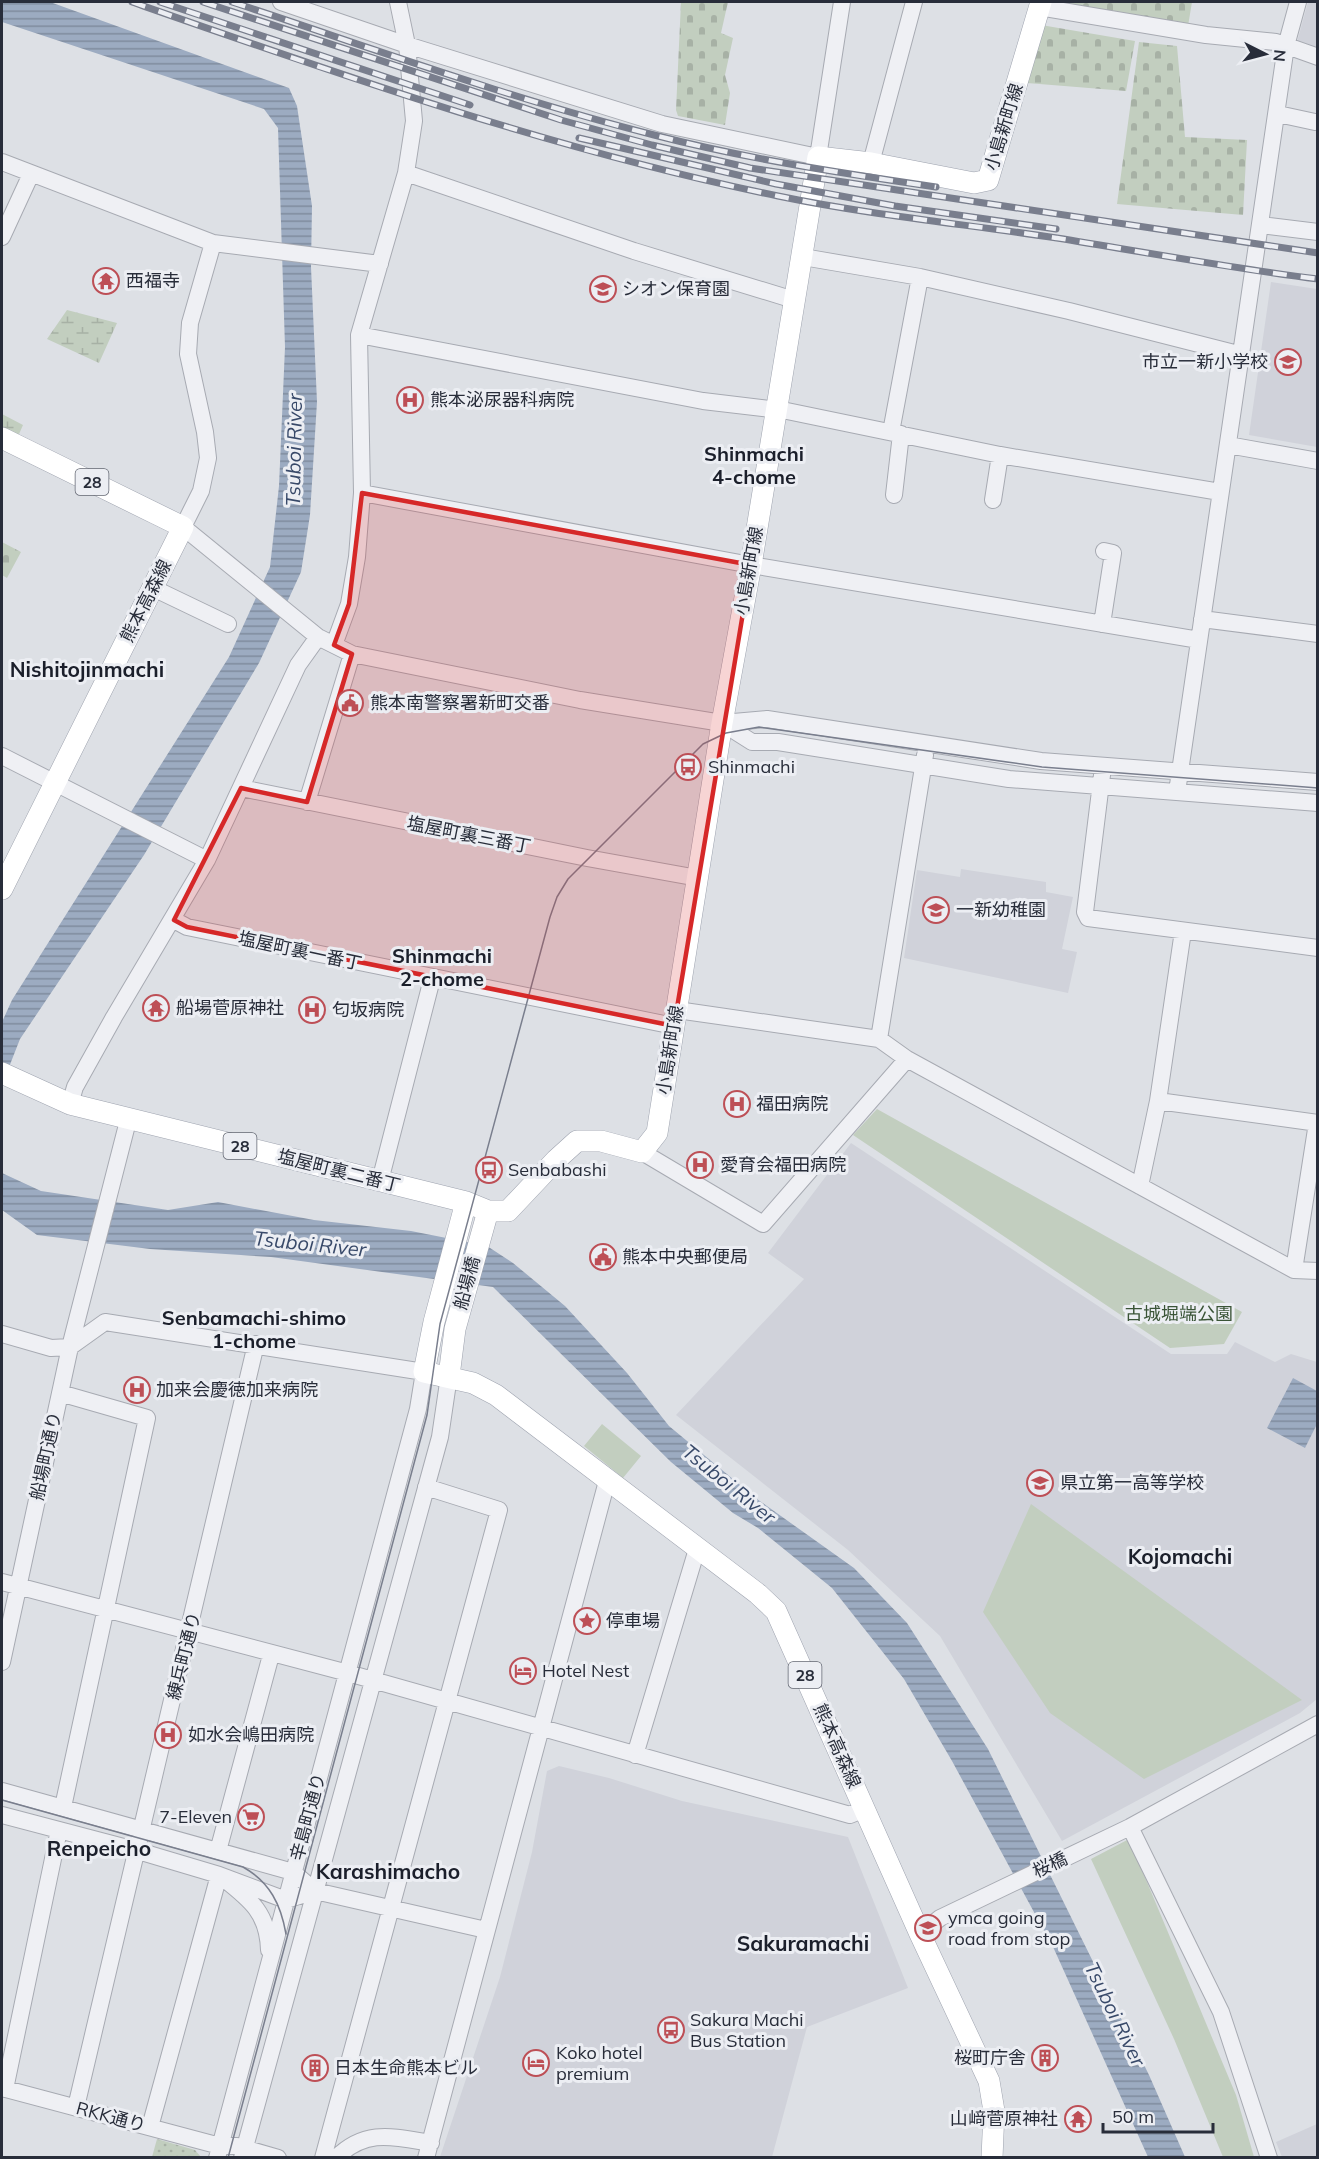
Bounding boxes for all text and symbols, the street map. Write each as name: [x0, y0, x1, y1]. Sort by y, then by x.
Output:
north arrow: [1235, 24, 1295, 84]
text: N: [1269, 49, 1290, 63]
street label: 小島新町線: [979, 80, 1028, 173]
temple icon: 西福寺: [91, 266, 121, 296]
place label: 西福寺: [126, 269, 180, 292]
school or university icon: シオン保育園: [588, 274, 618, 304]
place label: シオン保育園: [622, 277, 730, 300]
school or university icon: 市立一新小学校: [1273, 347, 1303, 377]
place label: 市立一新小学校: [1142, 350, 1268, 373]
hospital icon: 熊本泌尿器科病院: [395, 385, 425, 415]
place label: 熊本泌尿器科病院: [430, 388, 574, 411]
water label: Tsuboi River: [280, 393, 307, 507]
district label: Shinmachi 4-chome: [704, 441, 804, 489]
road number: 28: [76, 469, 109, 495]
street label: 小島新町線: [729, 525, 768, 617]
street label: 熊本高森線: [115, 555, 176, 646]
district label: Nishitojinmachi: [10, 656, 164, 682]
public building icon: 熊本南警察署新町交番: [335, 688, 365, 718]
place label: 熊本南警察署新町交番: [370, 691, 550, 714]
bus stop icon: Shinmachi: [673, 752, 703, 782]
place label: Shinmachi: [708, 755, 795, 778]
street label: 塩屋町裏三番丁: [405, 811, 533, 858]
school or university icon: 一新幼稚園: [921, 895, 951, 925]
place label: 一新幼稚園: [956, 898, 1046, 921]
street label: 塩屋町裏一番丁: [236, 926, 364, 975]
district label: Shinmachi 2-chome: [392, 943, 492, 991]
temple icon: 船場菅原神社: [141, 993, 171, 1023]
hospital icon: 匂坂病院: [297, 995, 327, 1025]
place label: 船場菅原神社: [176, 996, 284, 1019]
place label: 匂坂病院: [332, 998, 404, 1021]
street label: 小島新町線: [651, 1004, 688, 1096]
hospital icon: 福田病院: [722, 1089, 752, 1119]
place label: 福田病院: [756, 1092, 828, 1115]
road number: 28: [224, 1133, 256, 1159]
street label: 塩屋町裏二番丁: [275, 1144, 403, 1197]
hospital icon: 愛育会福田病院: [685, 1150, 715, 1180]
place label: 愛育会福田病院: [720, 1153, 846, 1176]
bus stop icon: Senbabashi: [474, 1155, 504, 1185]
place label: Senbabashi: [508, 1158, 607, 1181]
water label: Tsuboi River: [253, 1225, 368, 1262]
public building icon: 熊本中央郵便局: [588, 1242, 618, 1272]
place label: 熊本中央郵便局: [622, 1245, 748, 1268]
street label: 船場橋: [448, 1254, 485, 1312]
park label: 古城堀端公園: [1125, 1302, 1233, 1325]
district label: Senbamachi-shimo 1-chome: [162, 1305, 346, 1353]
hospital icon: 加来会慶徳加来病院: [122, 1375, 152, 1405]
place label: 加来会慶徳加来病院: [156, 1378, 318, 1401]
street label: 船場町通り: [25, 1409, 66, 1502]
water label: Tsuboi River: [678, 1438, 782, 1529]
school or university icon: 県立第一高等学校: [1025, 1468, 1055, 1498]
place label: 県立第一高等学校: [1060, 1471, 1204, 1494]
district label: Kojomachi: [1128, 1543, 1232, 1569]
place icon: 停車場: [572, 1606, 602, 1636]
street label: 練兵町通り: [161, 1609, 206, 1702]
place label: 停車場: [606, 1609, 660, 1632]
hotel icon: Hotel Nest: [508, 1656, 538, 1686]
place label: Hotel Nest: [542, 1659, 629, 1682]
road number: 28: [788, 1662, 822, 1688]
street label: 熊本高森線: [809, 1700, 866, 1792]
hospital icon: 如水会嶋田病院: [153, 1720, 183, 1750]
place label: 如水会嶋田病院: [188, 1723, 314, 1746]
street label: 辛島町通り: [285, 1770, 330, 1863]
supermarket icon: 7-Eleven: [236, 1802, 266, 1832]
place label: 7-Eleven: [159, 1805, 232, 1828]
district label: Renpeicho: [47, 1835, 151, 1861]
street label: 桜橋: [1029, 1847, 1071, 1883]
district label: Karashimacho: [316, 1858, 460, 1884]
place label: ymca going road from stop: [948, 1906, 1070, 1950]
school or university icon: ymca going road from stop: [913, 1913, 943, 1943]
district label: Sakuramachi: [737, 1930, 869, 1956]
water label: Tsuboi River: [1080, 1958, 1152, 2071]
place label: Sakura Machi Bus Station: [690, 2008, 804, 2052]
bus stop icon: Sakura Machi Bus Station: [656, 2015, 686, 2045]
place label: Koko hotel premium: [556, 2041, 643, 2085]
building icon: 桜町庁舎: [1030, 2043, 1060, 2073]
place label: 桜町庁舎: [954, 2046, 1026, 2069]
hotel icon: Koko hotel premium: [521, 2048, 551, 2078]
building icon: 日本生命熊本ビル: [300, 2053, 330, 2083]
place label: 日本生命熊本ビル: [334, 2056, 478, 2079]
street label: RKK通り: [74, 2096, 149, 2137]
scale bar: [1103, 2096, 1212, 2134]
temple icon: 山﨑菅原神社: [1063, 2104, 1093, 2134]
text: 50 m: [1112, 2105, 1154, 2128]
place label: 山﨑菅原神社: [950, 2107, 1058, 2130]

